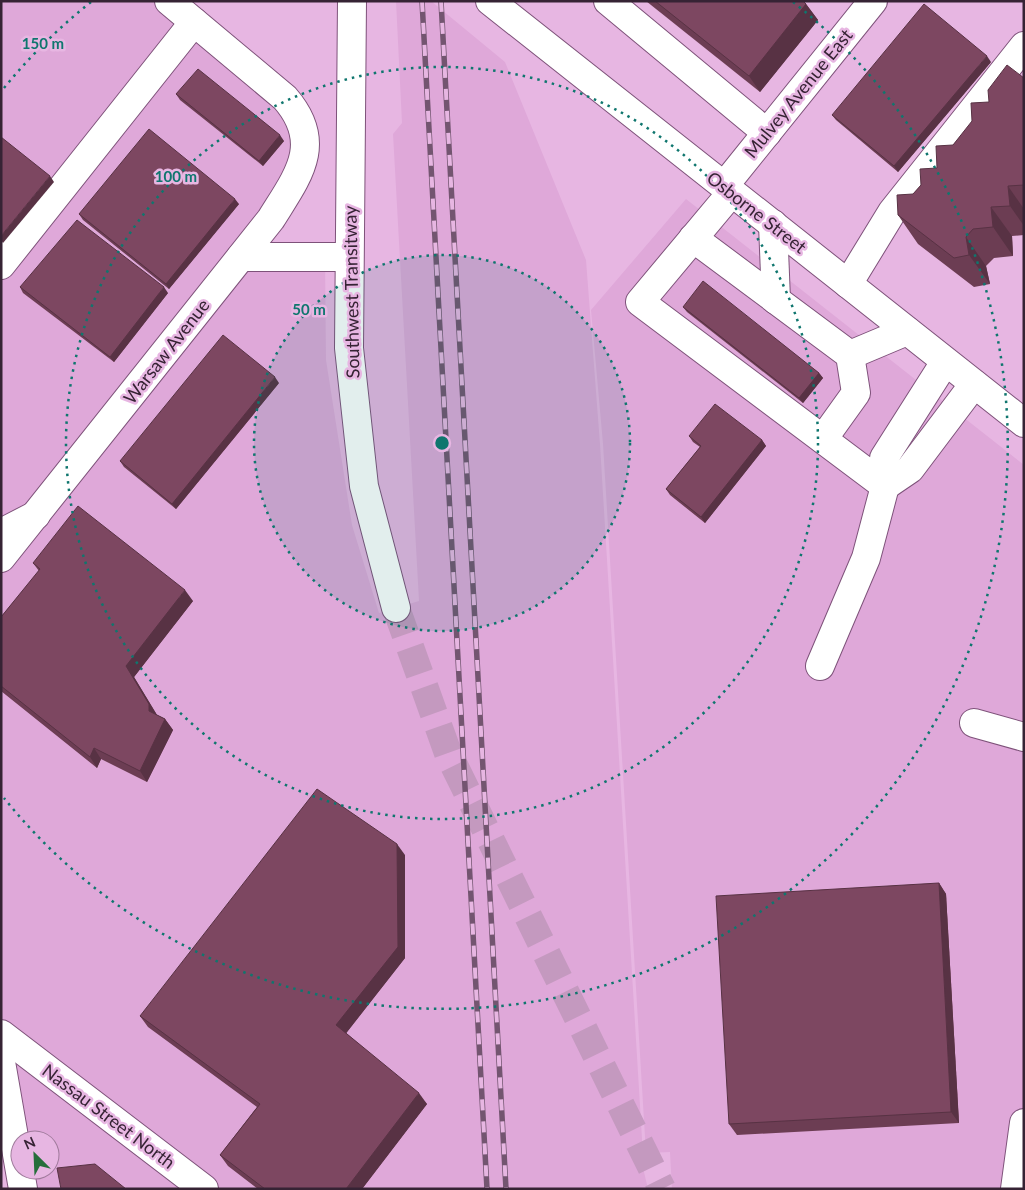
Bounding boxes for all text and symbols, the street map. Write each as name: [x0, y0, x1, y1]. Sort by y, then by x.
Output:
street label: Mulvey Avenue East: [739, 24, 857, 162]
text: 150 m: [22, 34, 64, 52]
street label: Osborne Street: [703, 166, 812, 258]
text: 100 m: [155, 167, 197, 185]
street label: Southwest Transitway: [338, 205, 364, 379]
street label: Warsaw Avenue: [118, 294, 214, 408]
text: 50 m: [292, 300, 326, 318]
centre of rings: [433, 434, 451, 452]
street label: Nassau Street North: [38, 1059, 180, 1173]
north arrow: [10, 1130, 60, 1180]
text: N: [21, 1133, 38, 1153]

